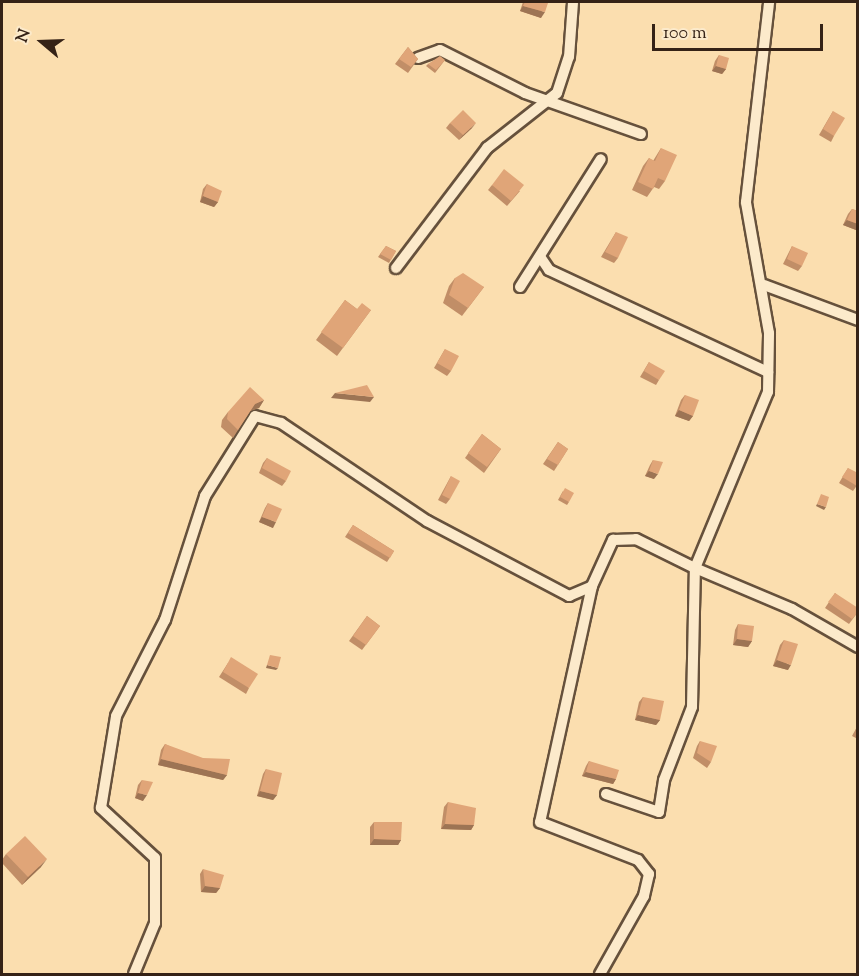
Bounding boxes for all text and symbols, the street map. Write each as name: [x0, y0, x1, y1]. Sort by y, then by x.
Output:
north arrow: [12, 12, 72, 72]
scale bar: [655, 12, 826, 50]
text: 100 m: [663, 21, 707, 47]
text: N: [12, 26, 37, 46]

